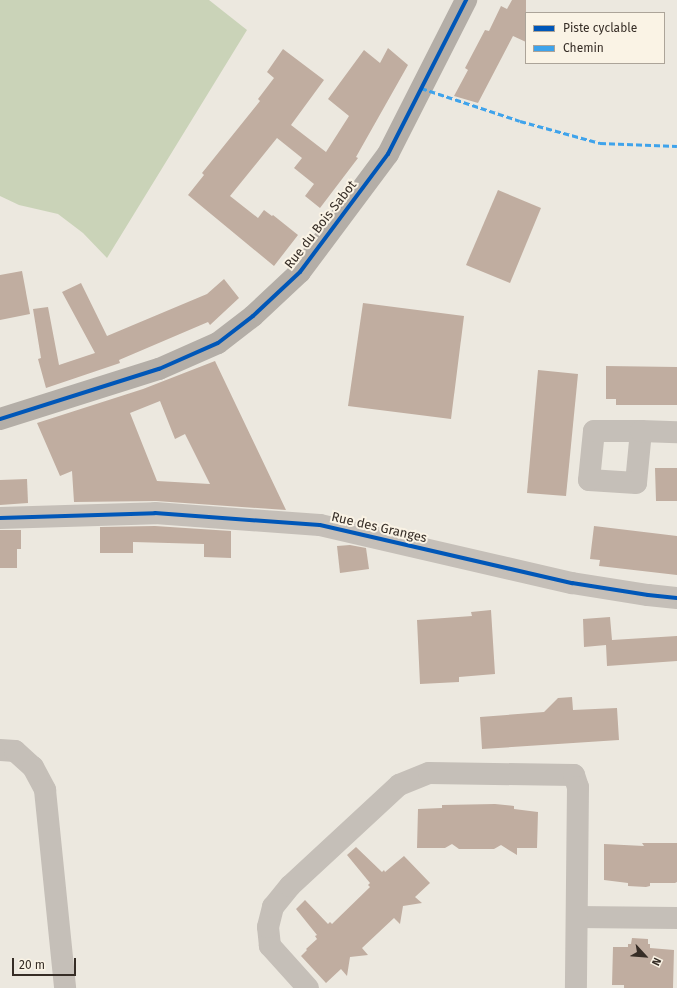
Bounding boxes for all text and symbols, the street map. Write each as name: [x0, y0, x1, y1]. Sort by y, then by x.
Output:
legend: [525, 12, 665, 64]
text: Piste cyclable: [563, 21, 637, 35]
text: Chemin: [563, 41, 604, 55]
street label: Rue du Bois Sabot: [282, 178, 360, 272]
street label: Rue des Granges: [330, 509, 428, 547]
north arrow: [625, 936, 665, 976]
scale bar: [14, 950, 78, 976]
text: N: [649, 955, 664, 968]
text: 20 m: [19, 958, 45, 972]

